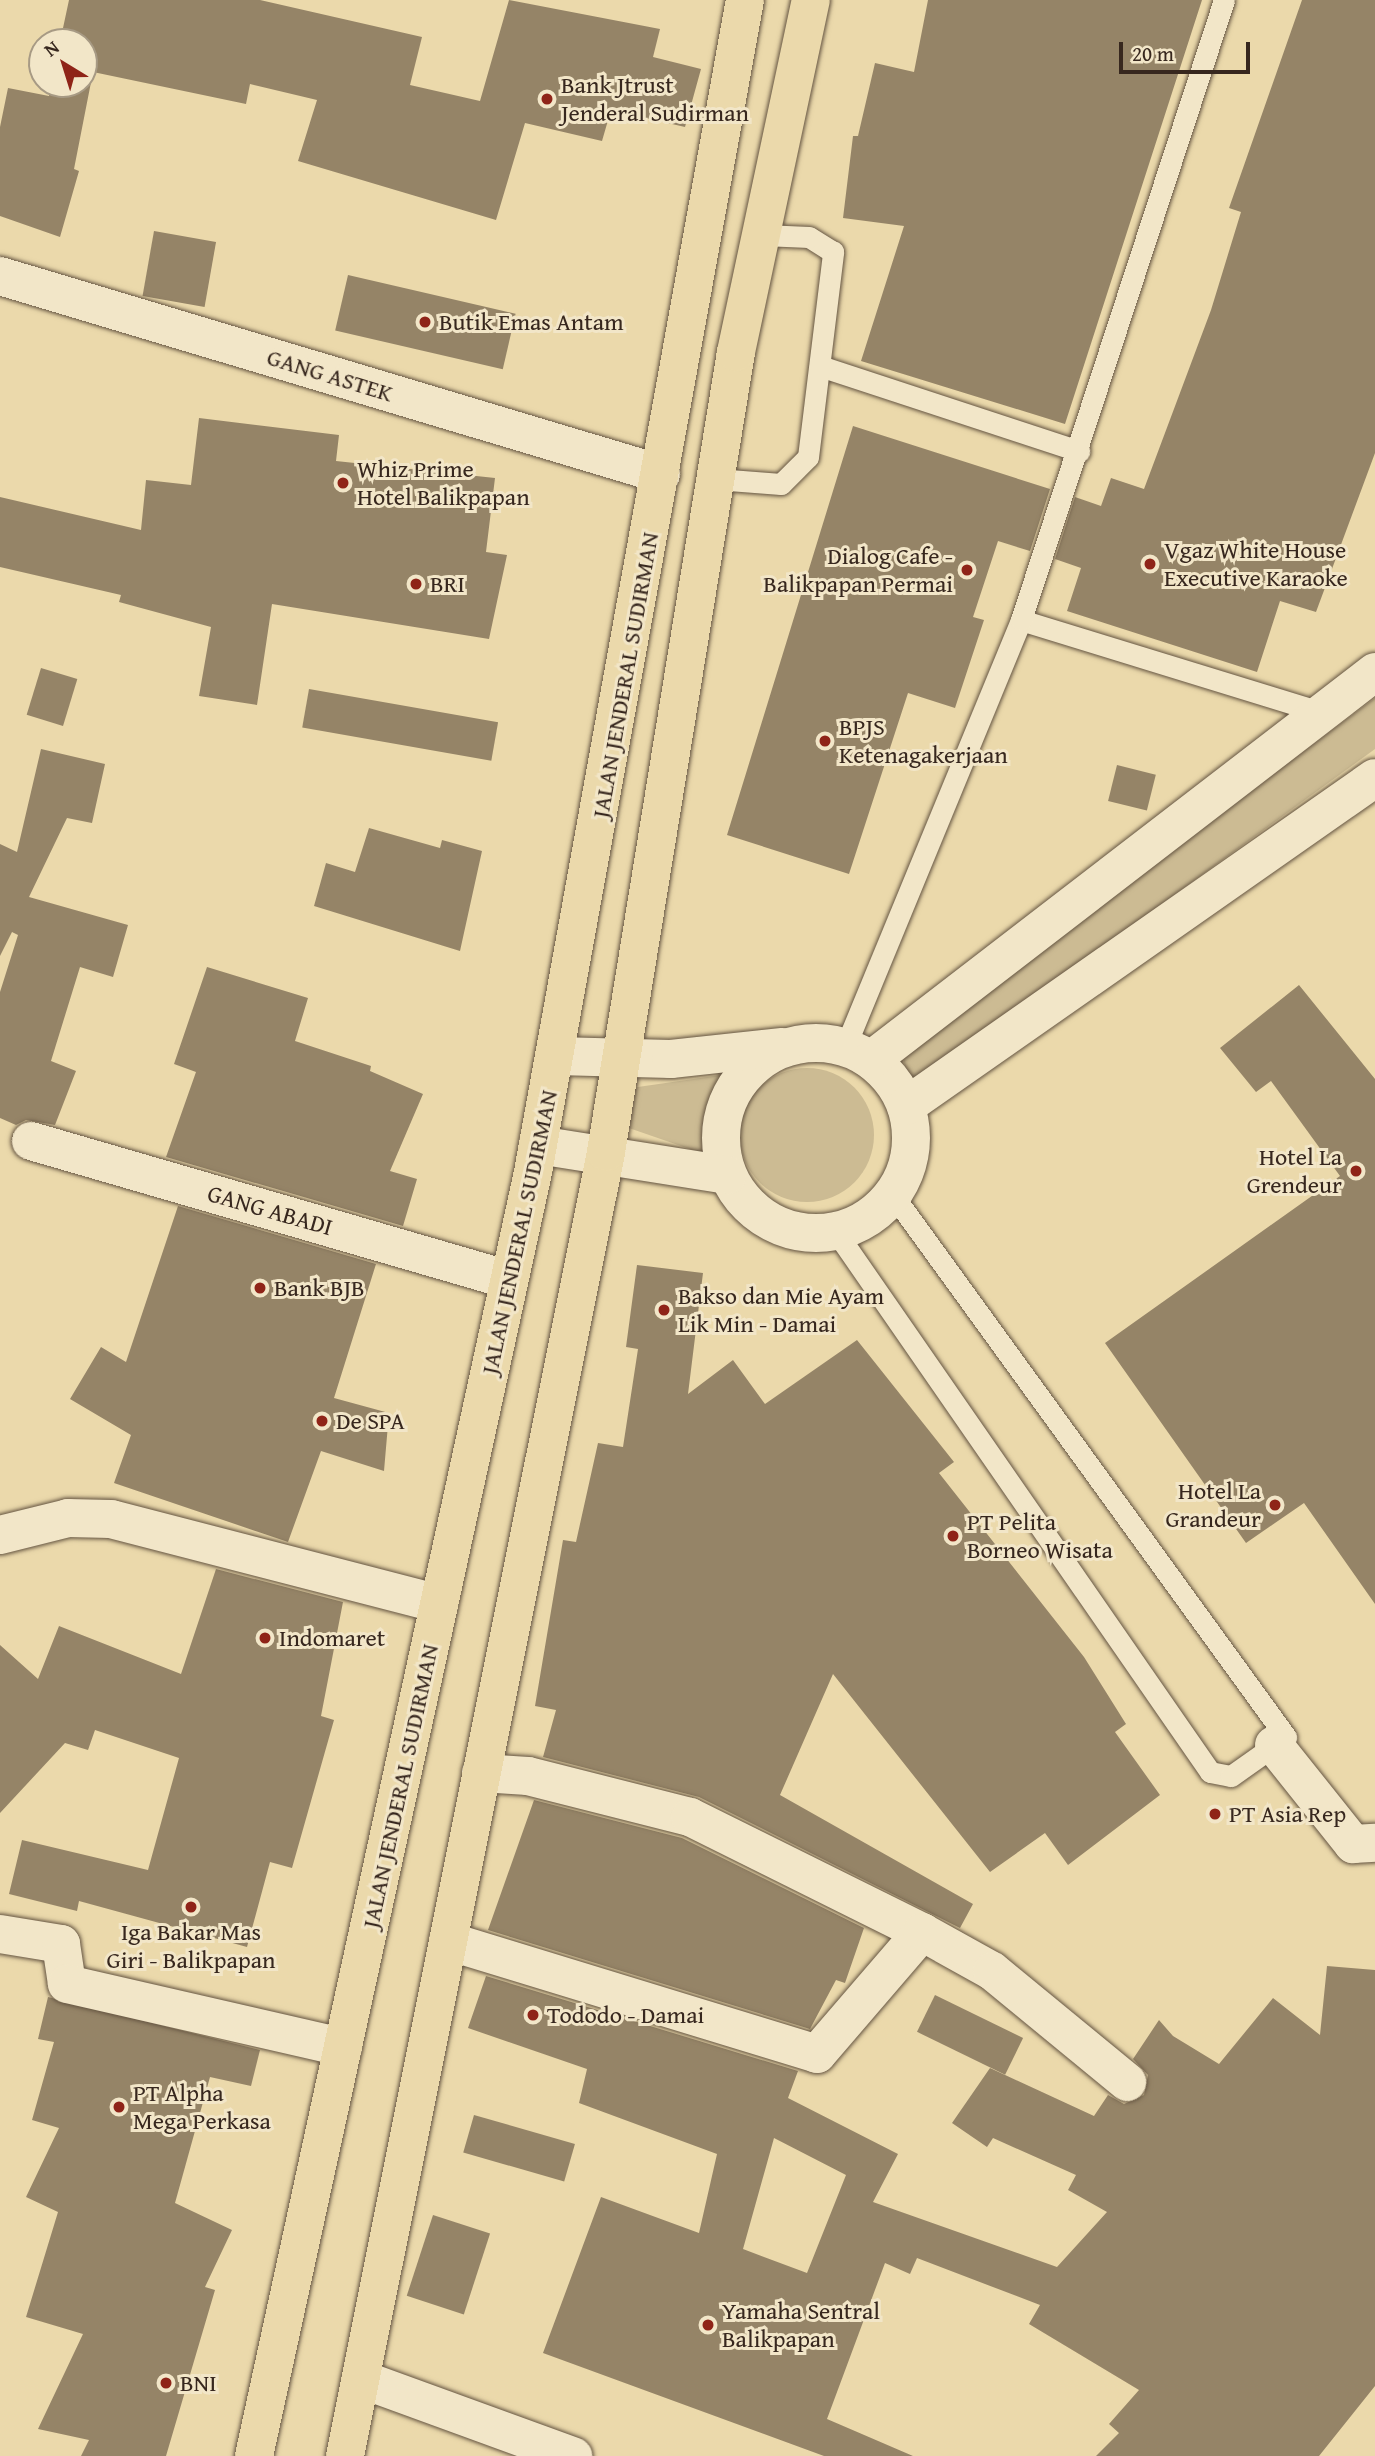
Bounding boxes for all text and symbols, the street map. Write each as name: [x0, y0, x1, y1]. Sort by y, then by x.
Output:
north arrow: [28, 28, 98, 98]
scale bar: [1123, 28, 1254, 72]
text: N: [38, 33, 65, 63]
text: 20 m: [1132, 38, 1174, 69]
place label: Bank Jtrust Jenderal Sudirman: [561, 71, 749, 127]
marker: Bank Jtrust Jenderal Sudirman: [539, 91, 555, 107]
place label: Butik Emas Antam: [439, 308, 624, 336]
marker: Butik Emas Antam: [417, 314, 433, 330]
street label: GANG ASTEK: [264, 342, 396, 408]
place label: Whiz Prime Hotel Balikpapan: [357, 455, 530, 511]
marker: Whiz Prime Hotel Balikpapan: [335, 475, 351, 491]
street label: JALAN JENDERAL SUDIRMAN: [586, 530, 664, 820]
place label: Vgaz White House Executive Karaoke: [1164, 536, 1348, 592]
place label: Dialog Cafe - Balikpapan Permai: [763, 542, 953, 598]
marker: Vgaz White House Executive Karaoke: [1142, 556, 1158, 572]
marker: Dialog Cafe - Balikpapan Permai: [959, 562, 975, 578]
place label: BRI: [430, 570, 465, 598]
marker: BRI: [408, 576, 424, 592]
place label: BPJS Ketenagakerjaan: [839, 713, 1008, 769]
marker: BPJS Ketenagakerjaan: [817, 733, 833, 749]
street label: JALAN JENDERAL SUDIRMAN: [475, 1087, 563, 1377]
place label: Hotel La Grendeur: [1247, 1143, 1342, 1199]
marker: Hotel La Grendeur: [1348, 1163, 1364, 1179]
street label: GANG ABADI: [204, 1178, 336, 1242]
place label: Bank BJB: [274, 1274, 365, 1302]
marker: Bank BJB: [252, 1280, 268, 1296]
place label: Bakso dan Mie Ayam Lik Min - Damai: [678, 1282, 884, 1338]
marker: Bakso dan Mie Ayam Lik Min - Damai: [656, 1302, 672, 1318]
place label: De SPA: [336, 1407, 405, 1435]
marker: De SPA: [314, 1413, 330, 1429]
place label: Hotel La Grandeur: [1165, 1477, 1261, 1533]
marker: Hotel La Grandeur: [1267, 1497, 1283, 1513]
place label: PT Pelita Borneo Wisata: [967, 1508, 1113, 1564]
marker: PT Pelita Borneo Wisata: [945, 1528, 961, 1544]
place label: Indomaret: [279, 1624, 385, 1652]
marker: Indomaret: [257, 1630, 273, 1646]
street label: JALAN JENDERAL SUDIRMAN: [356, 1641, 444, 1931]
place label: PT Asia Rep: [1229, 1800, 1346, 1828]
marker: PT Asia Rep: [1207, 1806, 1223, 1822]
marker: Iga Bakar Mas Giri - Balikpapan: [183, 1899, 199, 1915]
place label: Iga Bakar Mas Giri - Balikpapan: [107, 1918, 275, 1974]
place label: Tododo - Damai: [547, 2001, 704, 2029]
marker: Tododo - Damai: [525, 2007, 541, 2023]
place label: PT Alpha Mega Perkasa: [133, 2079, 271, 2135]
marker: PT Alpha Mega Perkasa: [111, 2099, 127, 2115]
place label: Yamaha Sentral Balikpapan: [722, 2297, 880, 2353]
marker: Yamaha Sentral Balikpapan: [700, 2317, 716, 2333]
place label: BNI: [180, 2369, 217, 2397]
marker: BNI: [158, 2375, 174, 2391]

